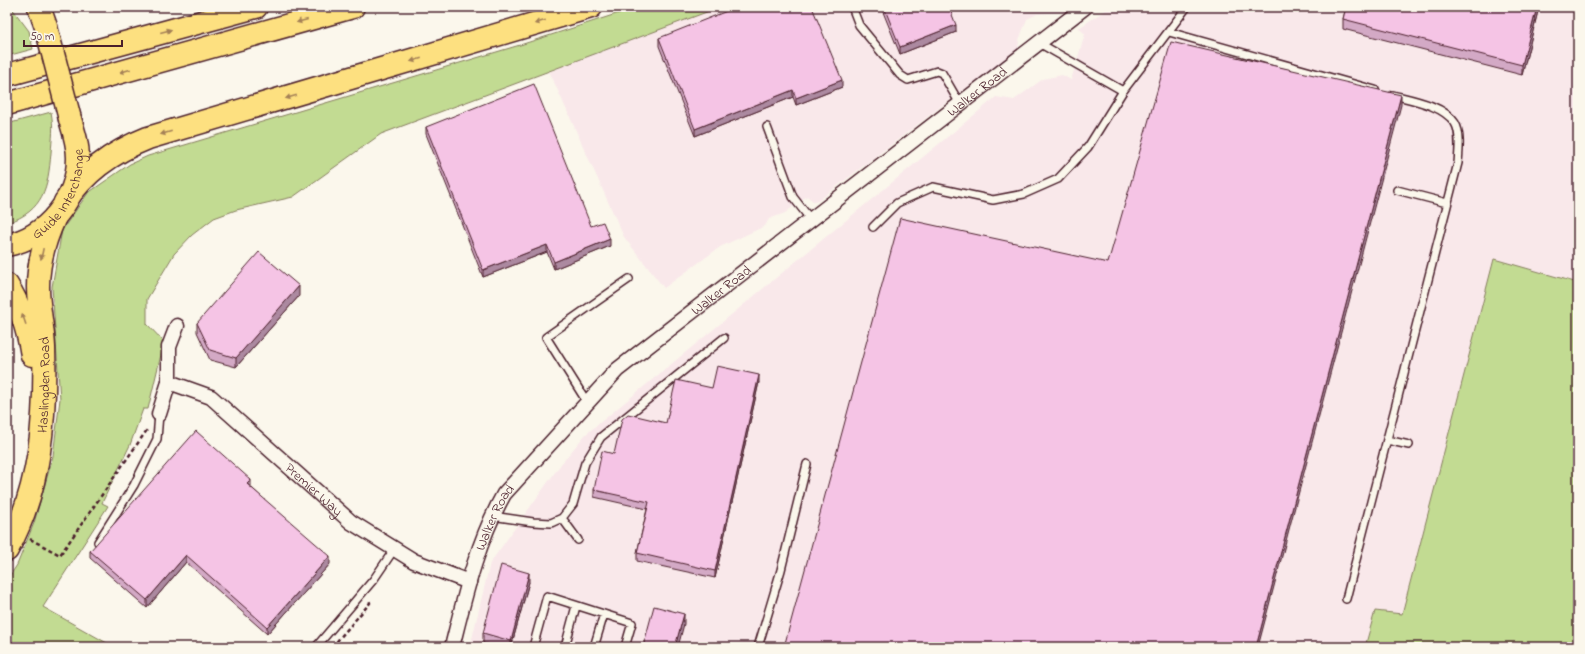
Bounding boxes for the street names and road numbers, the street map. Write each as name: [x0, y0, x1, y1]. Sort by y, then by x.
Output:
street label: Walker Road: [943, 62, 1012, 122]
street label: Guide Interchange: [28, 147, 91, 245]
street label: Walker Road: [687, 261, 756, 321]
street label: Haslingden Road: [32, 336, 57, 434]
street label: Premier Way: [280, 459, 347, 523]
street label: Walker Road: [471, 480, 520, 554]

